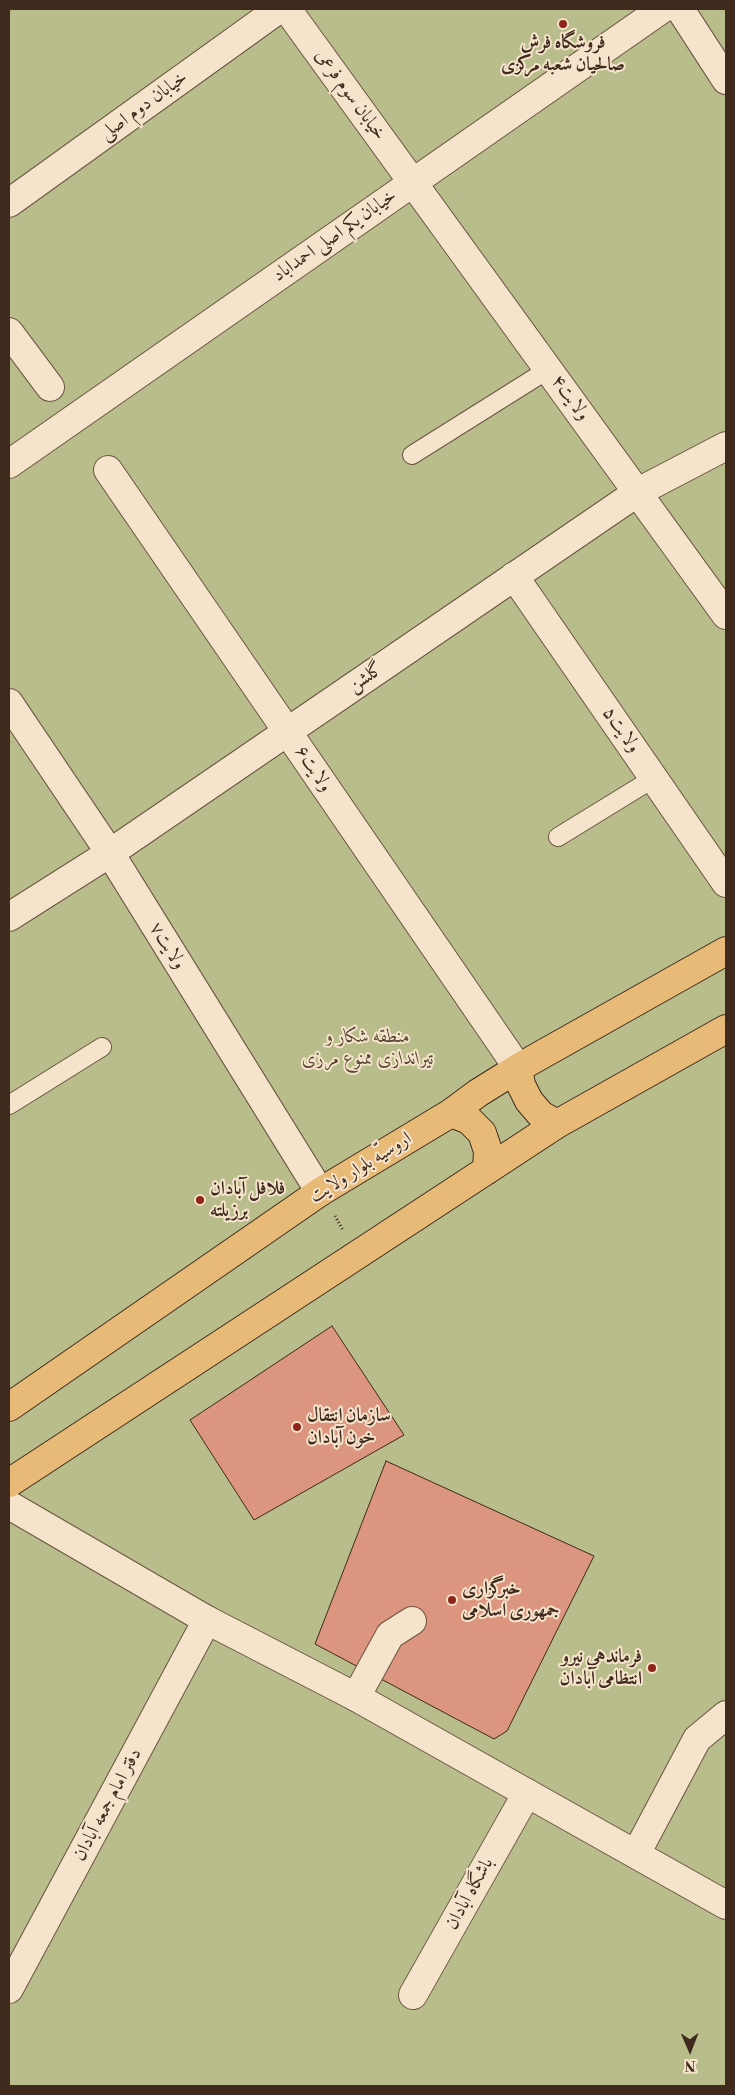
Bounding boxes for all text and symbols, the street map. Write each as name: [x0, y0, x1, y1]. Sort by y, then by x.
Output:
marker: فروشگاه فرش صالحیان شعبه مرکزی: [557, 18, 569, 30]
place label: فروشگاه فرش صالحیان شعبه مرکزی: [501, 32, 625, 76]
street label: خیابان سوم فرعی: [309, 45, 391, 145]
street label: خیابان دوم اصلی: [96, 67, 192, 145]
street label: خیابان یکم اصلی احمداباد: [269, 185, 401, 287]
street label: ولایت۴: [546, 371, 594, 425]
street label: گلشن: [344, 658, 388, 698]
street label: ولایت۵: [597, 702, 645, 758]
street label: ولایت۶: [289, 741, 337, 797]
street label: ولایت۷: [144, 918, 190, 974]
park label: منطقه شکار و تیراندازی ممنوع مرزی: [302, 1026, 434, 1070]
street label: اروسیّه بلوار ولایت: [306, 1128, 416, 1208]
place label: فلافل آبادان برزیلته: [210, 1178, 285, 1222]
marker: فلافل آبادان برزیلته: [194, 1194, 206, 1206]
place label: سازمان انتقال خون آبادان: [307, 1405, 391, 1449]
marker: سازمان انتقال خون آبادان: [291, 1421, 303, 1433]
place label: خبرگزاری جمهوری اسلامی: [462, 1578, 559, 1622]
marker: خبرگزاری جمهوری اسلامی: [446, 1594, 458, 1606]
place label: فرماندهی نیرو انتظامی آبادان: [560, 1646, 642, 1690]
marker: فرماندهی نیرو انتظامی آبادان: [646, 1662, 658, 1674]
street label: دفتر امام جمعه آبادان: [69, 1745, 147, 1865]
street label: باشگاه آبادان: [441, 1854, 499, 1934]
north arrow: [665, 2025, 715, 2075]
text: N: [685, 2056, 696, 2074]

